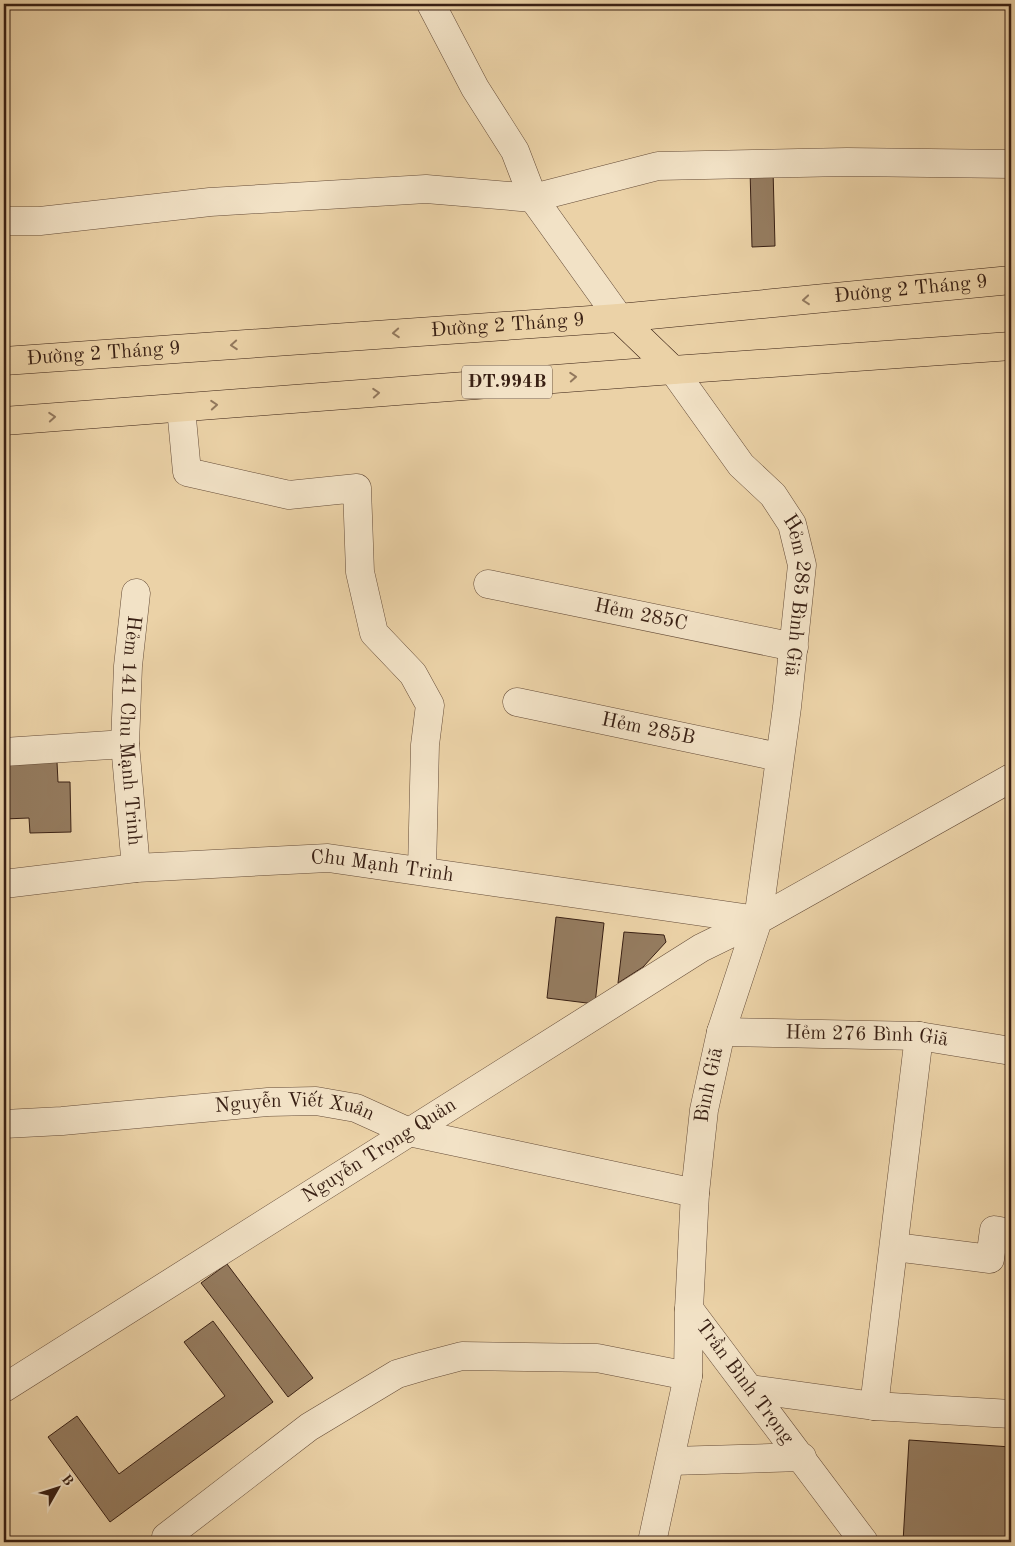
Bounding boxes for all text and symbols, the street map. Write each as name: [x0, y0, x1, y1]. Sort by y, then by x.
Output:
street label: Đường 2 Tháng 9: [833, 272, 989, 307]
one-way arrow: [802, 294, 810, 305]
street label: Đường 2 Tháng 9: [430, 310, 585, 341]
one-way arrow: [392, 328, 400, 339]
street label: Đường 2 Tháng 9: [26, 339, 181, 369]
one-way arrow: [230, 339, 238, 350]
road number: ĐT.994B: [462, 366, 552, 398]
one-way arrow: [570, 372, 578, 383]
one-way arrow: [373, 387, 381, 398]
one-way arrow: [211, 400, 219, 411]
one-way arrow: [49, 412, 57, 423]
street label: Hẻm 285 Bình Giã: [779, 511, 812, 678]
street label: Hẻm 285C: [592, 596, 689, 635]
street label: Hẻm 141 Chu Mạnh Trinh: [115, 614, 144, 847]
street label: Hẻm 285B: [600, 710, 697, 749]
street label: Chu Mạnh Trinh: [310, 848, 455, 886]
street label: Hẻm 276 Bình Giã: [785, 1023, 950, 1051]
street label: Bình Giã: [693, 1046, 727, 1124]
street label: Nguyễn Viết Xuân: [214, 1091, 378, 1125]
street label: Nguyễn Trọng Quản: [299, 1095, 460, 1207]
street label: Trần Bình Trọng: [691, 1317, 797, 1448]
north arrow: [32, 1464, 82, 1514]
text: B: [59, 1472, 76, 1489]

